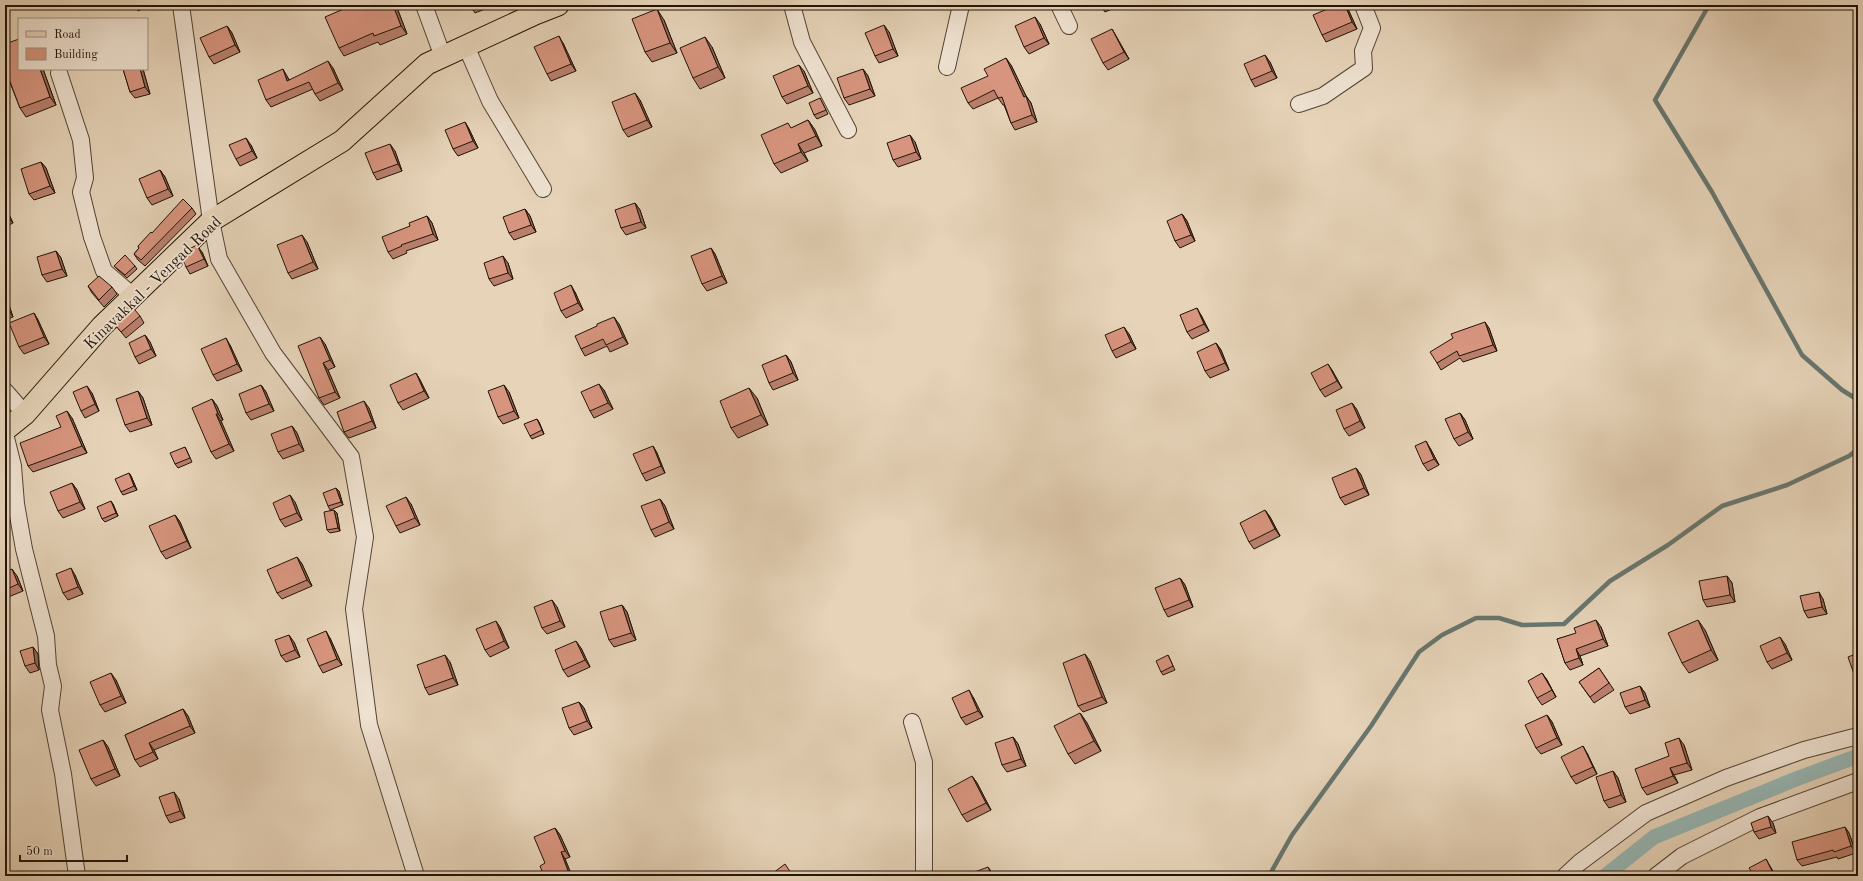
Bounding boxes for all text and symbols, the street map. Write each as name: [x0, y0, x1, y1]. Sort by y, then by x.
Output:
legend: [18, 18, 148, 70]
text: Road: [54, 29, 81, 41]
text: Building: [54, 49, 98, 61]
street label: Kinavakkal - Vengad Road: [82, 214, 225, 353]
scale bar: [20, 837, 127, 863]
text: 50 m: [26, 845, 53, 858]

